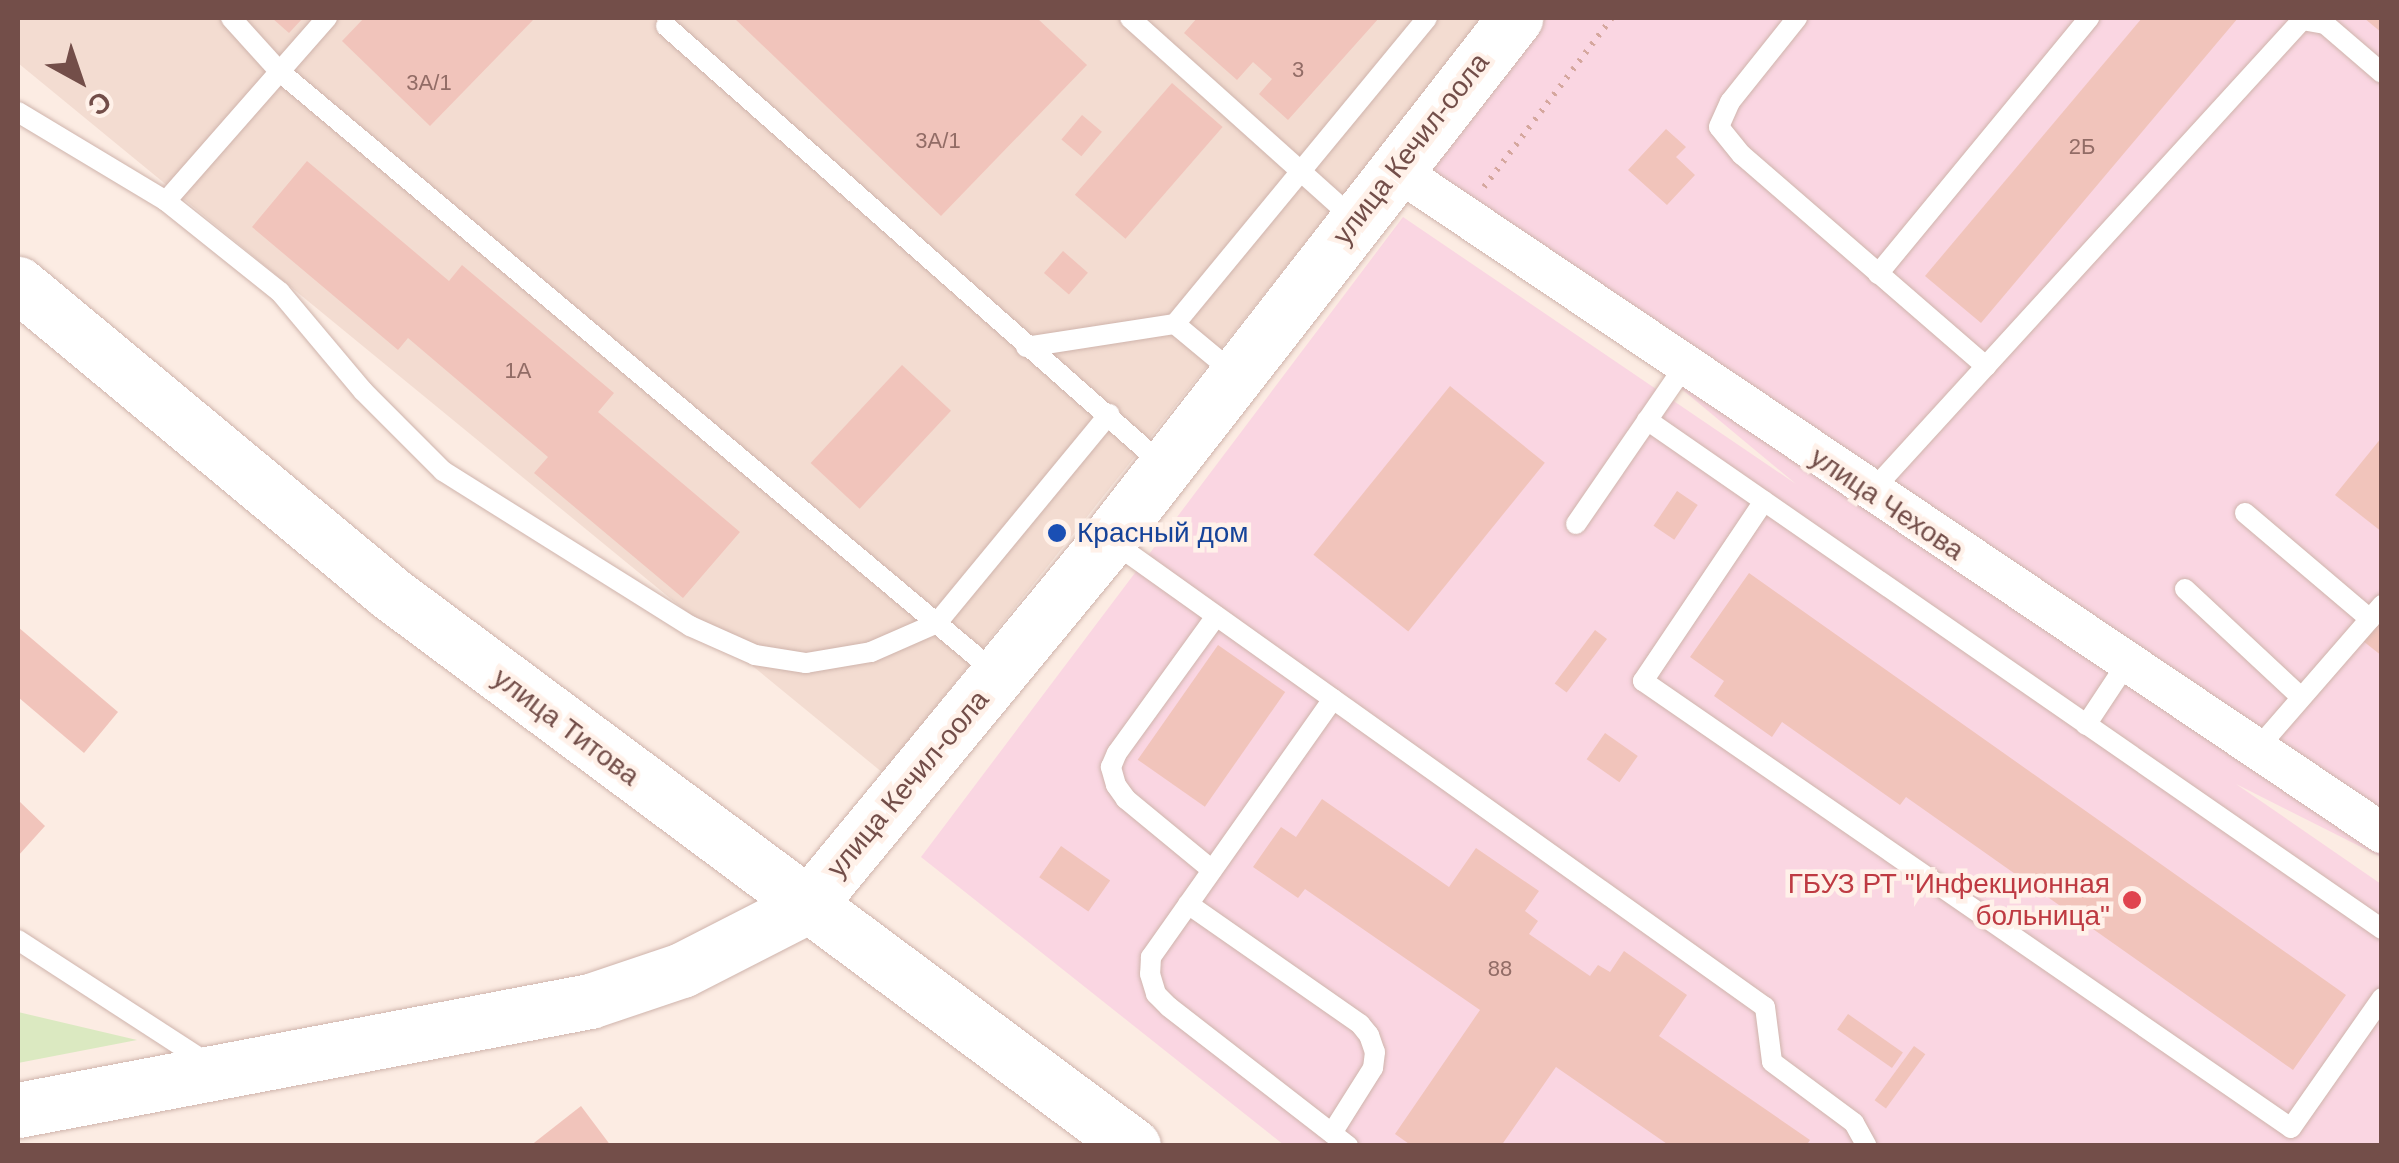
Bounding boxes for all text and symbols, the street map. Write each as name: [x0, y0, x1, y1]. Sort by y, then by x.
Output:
north arrow: [30, 30, 130, 130]
street label: улица Кечил-оола: [1326, 46, 1496, 252]
house number: 3: [1292, 57, 1304, 83]
house number: 3А/1: [406, 70, 452, 96]
text: С: [82, 85, 117, 122]
house number: 3А/1: [915, 128, 961, 154]
house number: 2Б: [2069, 134, 2095, 160]
house number: 1А: [505, 358, 531, 384]
street label: улица Чехова: [1804, 440, 1970, 568]
place label: Красный дом: [1077, 516, 1249, 550]
marker: Красный дом: [1046, 522, 1068, 544]
street label: улица Титова: [486, 661, 646, 793]
street label: улица Кечил-оола: [820, 684, 996, 884]
place label: ГБУЗ РТ "Инфекционная больница": [1788, 867, 2110, 933]
marker: ГБУЗ РТ "Инфекционная больница": [2119, 887, 2145, 913]
house number: 88: [1488, 956, 1512, 982]

